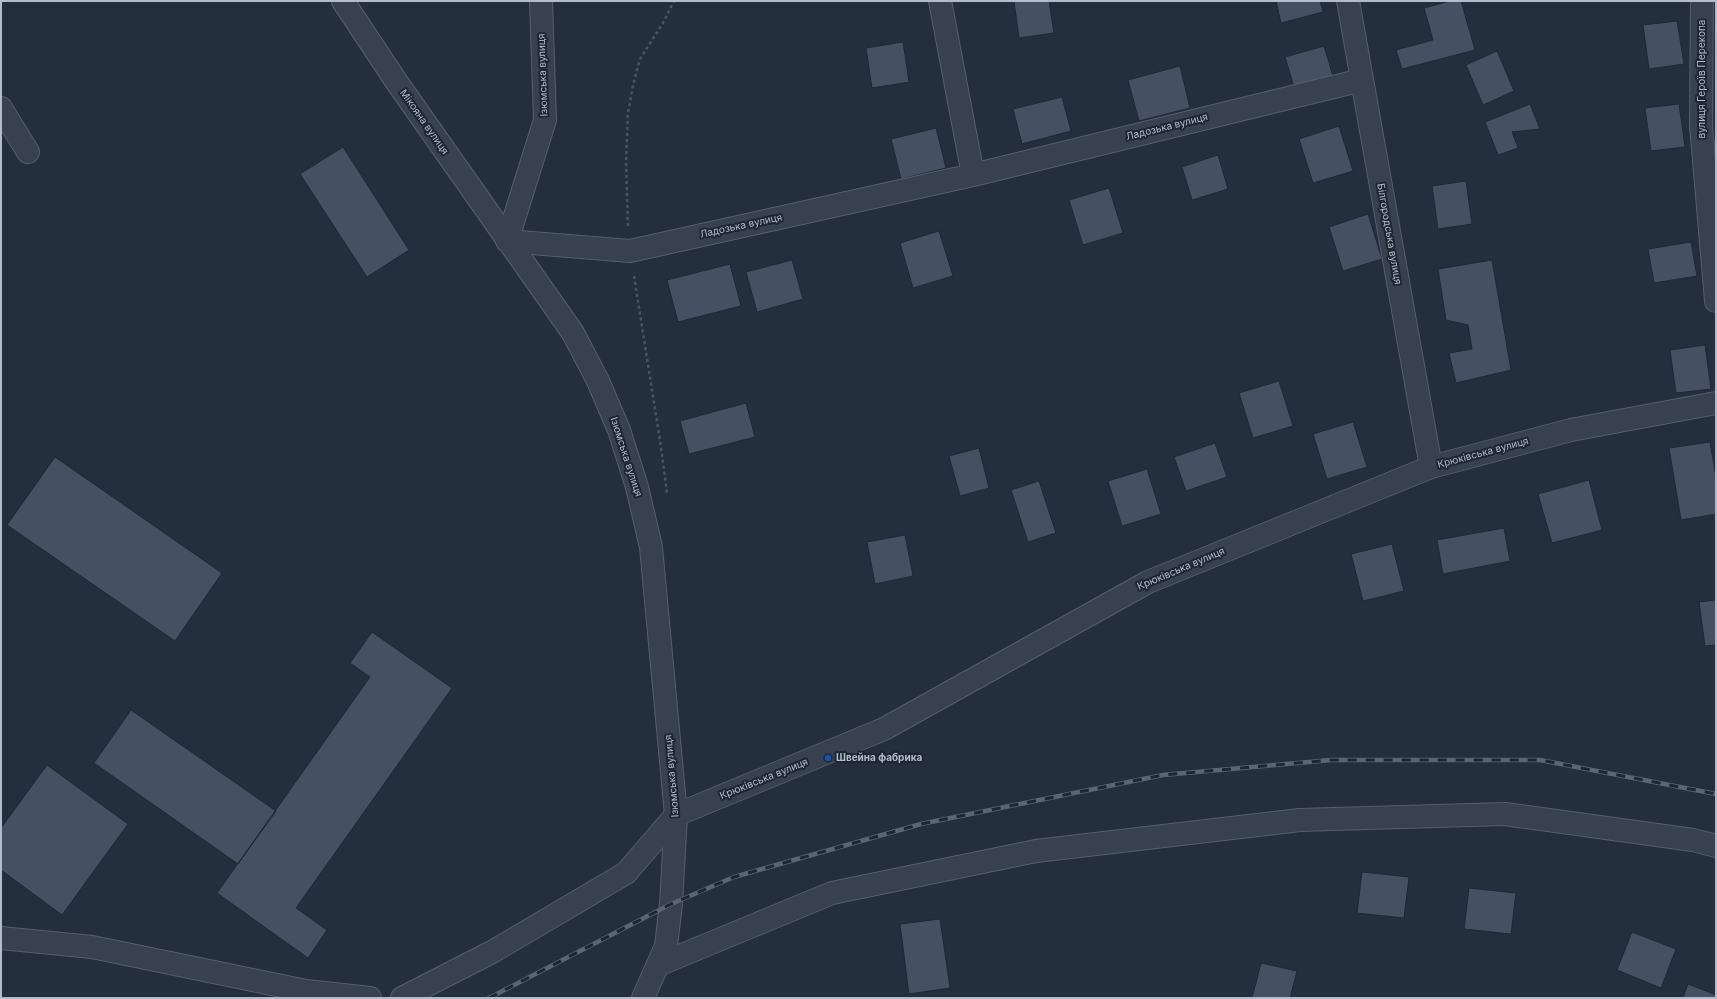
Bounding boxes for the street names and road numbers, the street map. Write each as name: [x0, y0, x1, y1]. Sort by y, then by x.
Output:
street label: вулиця Героїв Перекопа: [1696, 20, 1708, 138]
street label: Ізюмська вулиця: [536, 33, 550, 117]
street label: Мікояна вулиця: [397, 87, 451, 157]
street label: Ладозька вулиця: [1125, 111, 1209, 143]
street label: Білгородська вулиця: [1374, 183, 1404, 285]
street label: Ладозька вулиця: [699, 211, 783, 241]
street label: Ізюмська вулиця: [607, 416, 645, 498]
street label: Крюківська вулиця: [1436, 435, 1530, 471]
street label: Крюківська вулиця: [1135, 545, 1227, 593]
street label: Ізюмська вулиця: [662, 734, 682, 818]
street label: Крюківська вулиця: [718, 756, 810, 802]

